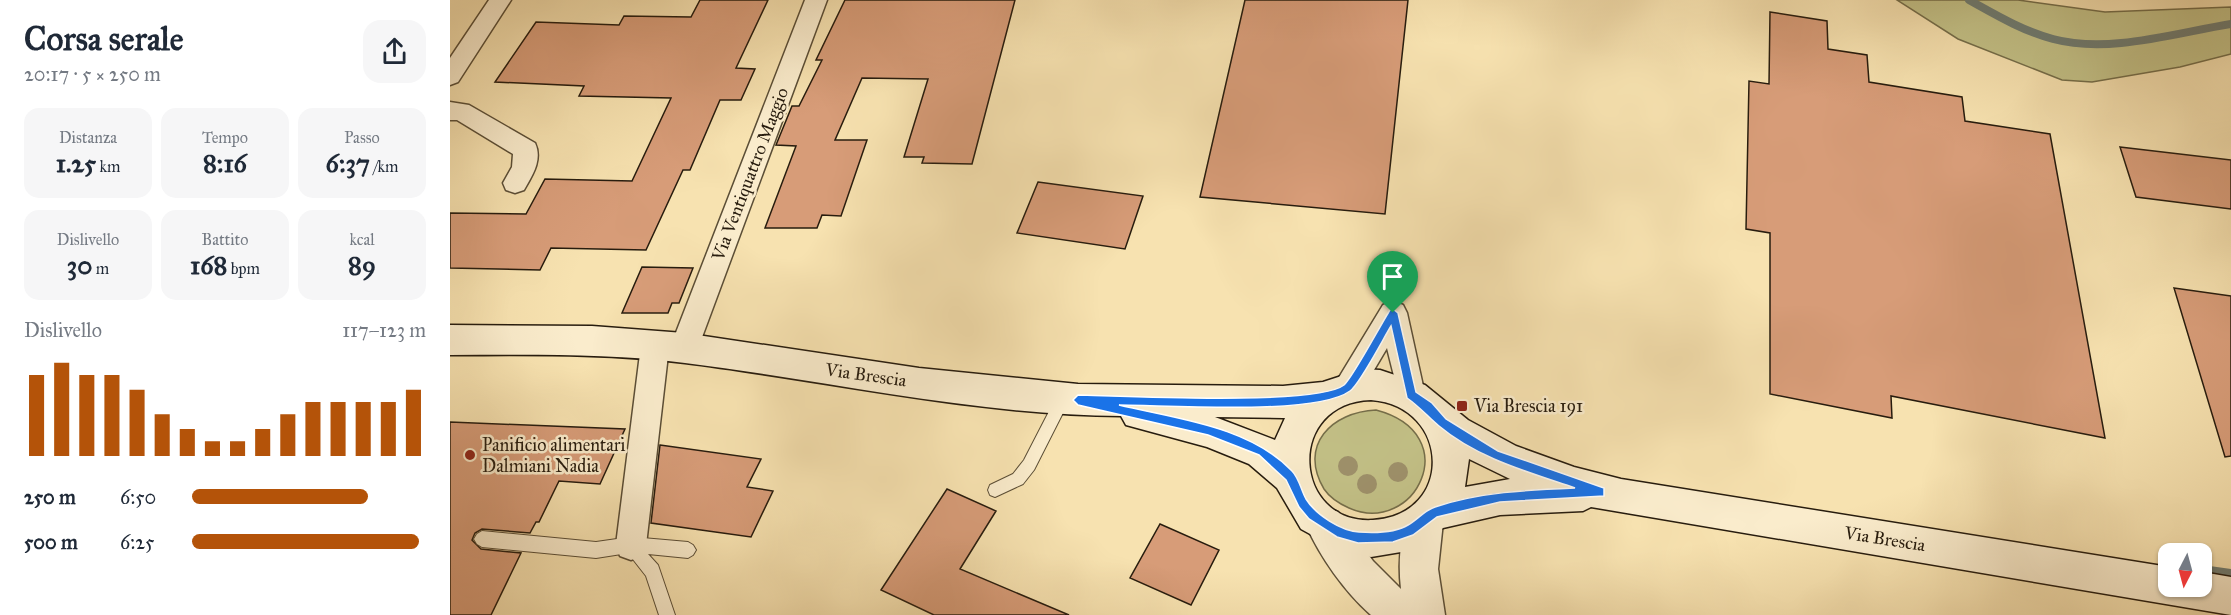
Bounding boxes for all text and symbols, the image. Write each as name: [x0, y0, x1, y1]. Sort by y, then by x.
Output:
text: Corsa serale: [24, 19, 183, 59]
button: share: [363, 20, 426, 83]
text: 20:17 · 5 × 250 m: [24, 62, 161, 86]
street label: Via Ventiquattro Maggio: [706, 84, 794, 265]
text: Distanza: [59, 128, 117, 147]
text: Tempo: [202, 128, 248, 147]
text: Passo: [344, 128, 380, 147]
text: 1.25: [56, 147, 96, 179]
text: 8:16: [203, 147, 247, 179]
text: 6:37: [326, 147, 370, 179]
text: km: [96, 157, 120, 176]
text: /km: [370, 157, 398, 176]
text: Dislivello: [57, 230, 119, 249]
text: Battito: [202, 230, 248, 249]
text: kcal: [349, 230, 375, 249]
text: 30: [67, 249, 92, 281]
text: 168: [190, 249, 227, 281]
text: 89: [348, 249, 376, 281]
pin: [1367, 251, 1418, 313]
text: m: [92, 259, 109, 278]
text: bpm: [227, 259, 260, 278]
icon: arrive: [1376, 260, 1409, 293]
text: Dislivello: [24, 318, 102, 342]
text: 117–123 m: [342, 318, 426, 342]
street label: Via Brescia: [823, 358, 908, 392]
place label: Via Brescia 191: [1473, 395, 1583, 417]
marker: Via Brescia 191: [1455, 399, 1469, 413]
place label: Panificio alimentari Dalmiani Nadia: [482, 434, 626, 477]
marker: Panificio alimentari Dalmiani Nadia: [463, 448, 477, 462]
text: 250 m: [24, 485, 76, 509]
text: 6:50: [120, 485, 156, 509]
street label: Via Brescia: [1842, 522, 1927, 556]
text: 500 m: [24, 530, 78, 554]
text: 6:25: [120, 530, 154, 554]
north arrow: [2158, 543, 2212, 597]
map controls: [2158, 543, 2212, 597]

